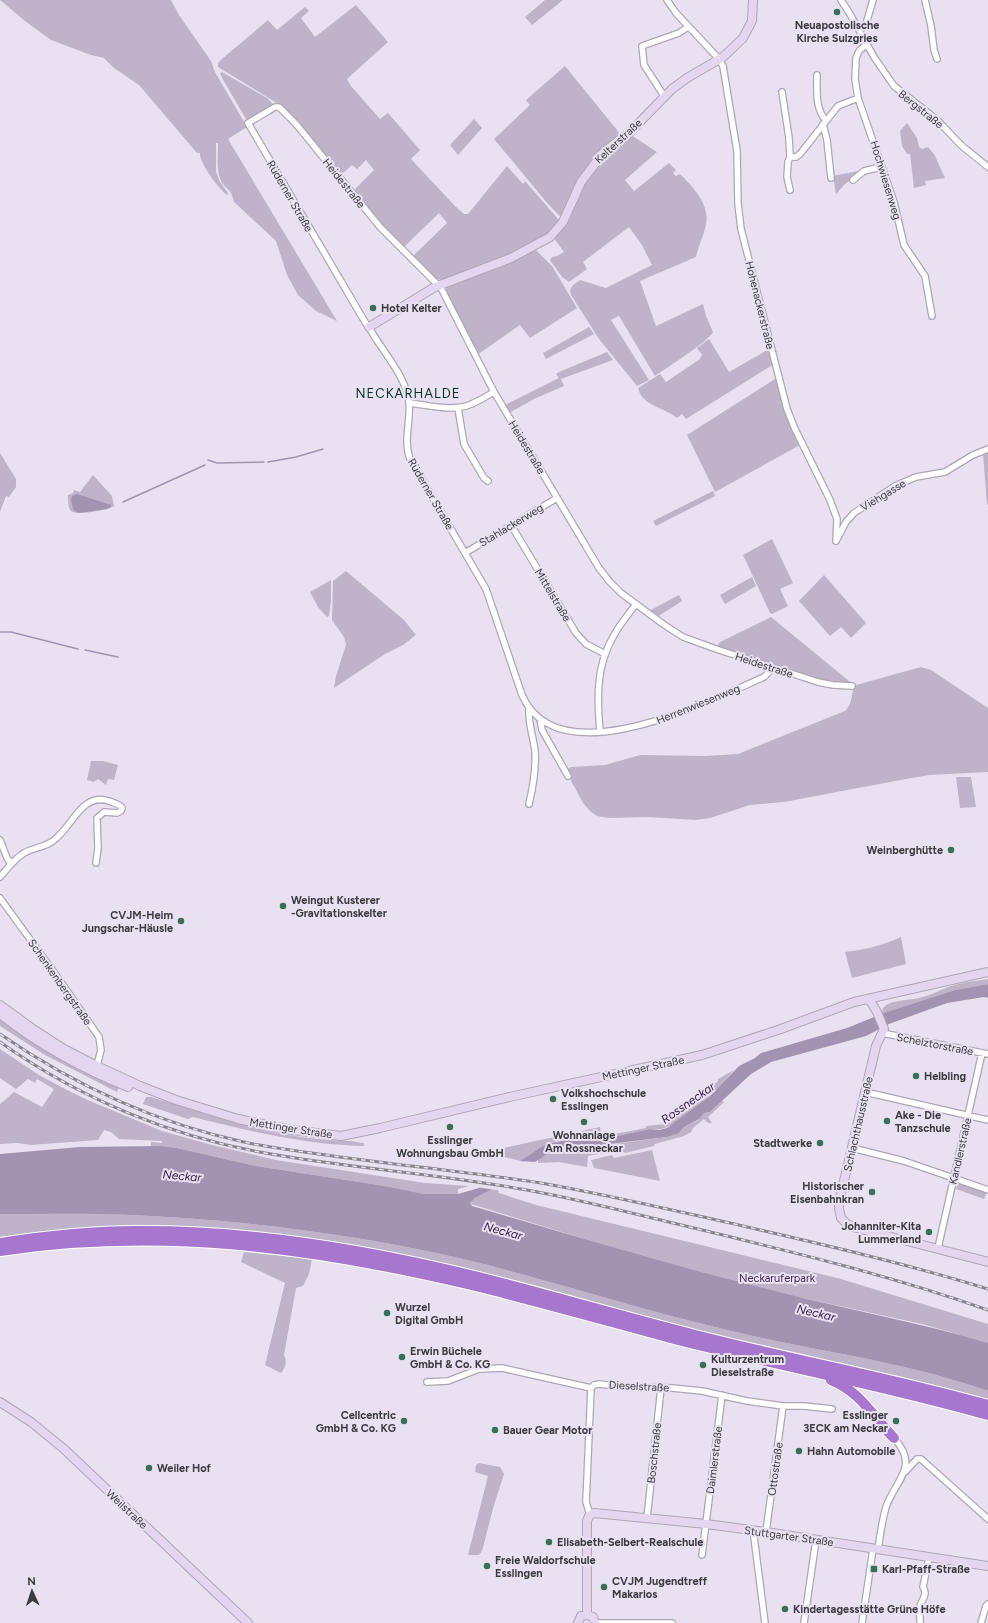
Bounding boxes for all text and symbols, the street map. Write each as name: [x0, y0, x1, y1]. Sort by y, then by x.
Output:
marker: Neuapostolische Kirche Sulzgries: [832, 7, 842, 17]
place label: Neuapostolische Kirche Sulzgries: [795, 19, 879, 45]
street label: Bergstraße: [896, 87, 946, 131]
street label: Kelterstraße: [592, 116, 645, 166]
street label: Hochwiesenweg: [867, 139, 904, 221]
street label: Heidestraße: [320, 156, 368, 211]
street label: Rüderner Straße: [264, 158, 315, 234]
street label: Hohenackerstraße: [742, 260, 777, 350]
place label: Hotel Kelter: [381, 302, 443, 315]
marker: Hotel Kelter: [368, 303, 378, 313]
district label: NECKARHALDE: [356, 386, 460, 401]
street label: Heidestraße: [506, 418, 548, 476]
street label: Rüderner Straße: [405, 456, 456, 532]
street label: Viehgasse: [858, 477, 908, 514]
street label: Stahlackerweg: [477, 501, 546, 550]
street label: Mittelstraße: [532, 566, 573, 624]
street label: Heidestraße: [733, 650, 794, 681]
street label: Herrenwiesenweg: [654, 682, 742, 727]
place label: Weinberghütte: [867, 844, 943, 857]
marker: Weinberghütte: [946, 845, 956, 855]
place label: Weingut Kusterer -Gravitationskelter: [291, 894, 388, 920]
marker: Weingut Kusterer -Gravitationskelter: [278, 901, 288, 911]
place label: CVJM-Heim Jungschar-Häusle: [82, 909, 173, 935]
marker: CVJM-Heim Jungschar-Häusle: [176, 916, 186, 926]
street label: Schenkenbergstraße: [25, 937, 94, 1028]
street label: Schelztorstraße: [896, 1031, 974, 1058]
street label: Mettinger Straße: [601, 1053, 685, 1084]
place label: Helbling: [924, 1070, 966, 1083]
marker: Helbling: [911, 1071, 921, 1081]
street label: Schlachthausstraße: [841, 1075, 876, 1173]
water label: Rossneckar: [658, 1079, 718, 1127]
place label: Volkshochschule Esslingen: [561, 1087, 646, 1113]
marker: Volkshochschule Esslingen: [548, 1094, 558, 1104]
place label: Ake - Die Tanzschule: [895, 1109, 951, 1135]
street label: Mettinger Straße: [249, 1116, 333, 1141]
marker: Ake - Die Tanzschule: [882, 1116, 892, 1126]
marker: Wohnanlage Am Rossneckar: [579, 1117, 589, 1127]
street label: Kandlerstraße: [947, 1117, 974, 1186]
marker: Esslinger Wohnungsbau GmbH: [445, 1122, 455, 1132]
place label: Wohnanlage Am Rossneckar: [545, 1129, 624, 1155]
place label: Esslinger Wohnungsbau GmbH: [396, 1134, 504, 1160]
place label: Stadtwerke: [753, 1137, 812, 1150]
marker: Stadtwerke: [815, 1138, 825, 1148]
water label: Neckar: [162, 1167, 203, 1185]
place label: Historischer Eisenbahnkran: [790, 1180, 865, 1206]
marker: Historischer Eisenbahnkran: [867, 1187, 877, 1197]
water label: Neckar: [482, 1219, 525, 1243]
place label: Johanniter-Kita Lummerland: [842, 1220, 921, 1246]
marker: Johanniter-Kita Lummerland: [924, 1227, 934, 1237]
park label: Neckaruferpark: [739, 1272, 816, 1285]
place label: Wurzel Digital GmbH: [395, 1301, 463, 1327]
water label: Neckar: [795, 1302, 838, 1324]
marker: Wurzel Digital GmbH: [382, 1308, 392, 1318]
place label: Erwin Büchele GmbH & Co. KG: [410, 1345, 490, 1371]
marker: Erwin Büchele GmbH & Co. KG: [397, 1352, 407, 1362]
place label: Kulturzentrum Dieselstraße: [711, 1353, 784, 1379]
marker: Kulturzentrum Dieselstraße: [698, 1360, 708, 1370]
street label: Dieselstraße: [608, 1378, 670, 1395]
place label: Cellcentric GmbH & Co. KG: [316, 1409, 396, 1435]
place label: Esslinger 3ECK am Neckar: [803, 1409, 889, 1435]
marker: Cellcentric GmbH & Co. KG: [399, 1416, 409, 1426]
marker: Esslinger 3ECK am Neckar: [891, 1416, 901, 1426]
street label: Boschstraße: [645, 1422, 664, 1484]
place label: Bauer Gear Motor: [503, 1424, 593, 1437]
marker: Bauer Gear Motor: [490, 1425, 500, 1435]
street label: Daimlerstraße: [704, 1425, 725, 1495]
street label: Ottostraße: [765, 1441, 786, 1497]
place label: Hahn Automobile: [807, 1445, 895, 1458]
marker: Hahn Automobile: [794, 1446, 804, 1456]
place label: Weiler Hof: [157, 1462, 212, 1475]
marker: Weiler Hof: [144, 1463, 154, 1473]
street label: Weilstraße: [103, 1487, 150, 1532]
street label: Stuttgarter Straße: [743, 1524, 834, 1549]
place label: Elisabeth-Selbert-Realschule: [557, 1536, 703, 1549]
marker: Elisabeth-Selbert-Realschule: [544, 1537, 554, 1547]
place label: Freie Waldorfschule Esslingen: [495, 1554, 596, 1580]
marker: Freie Waldorfschule Esslingen: [482, 1561, 492, 1571]
place label: Karl-Pfaff-Straße: [882, 1563, 970, 1576]
marker: Karl-Pfaff-Straße: [869, 1564, 879, 1574]
north arrow: [12, 1571, 52, 1611]
text: N: [27, 1575, 36, 1588]
place label: CVJM Jugendtreff Makarios: [612, 1575, 708, 1601]
marker: CVJM Jugendtreff Makarios: [599, 1582, 609, 1592]
place label: Kindertagesstätte Grüne Höfe: [793, 1603, 946, 1616]
marker: Kindertagesstätte Grüne Höfe: [780, 1604, 790, 1614]

